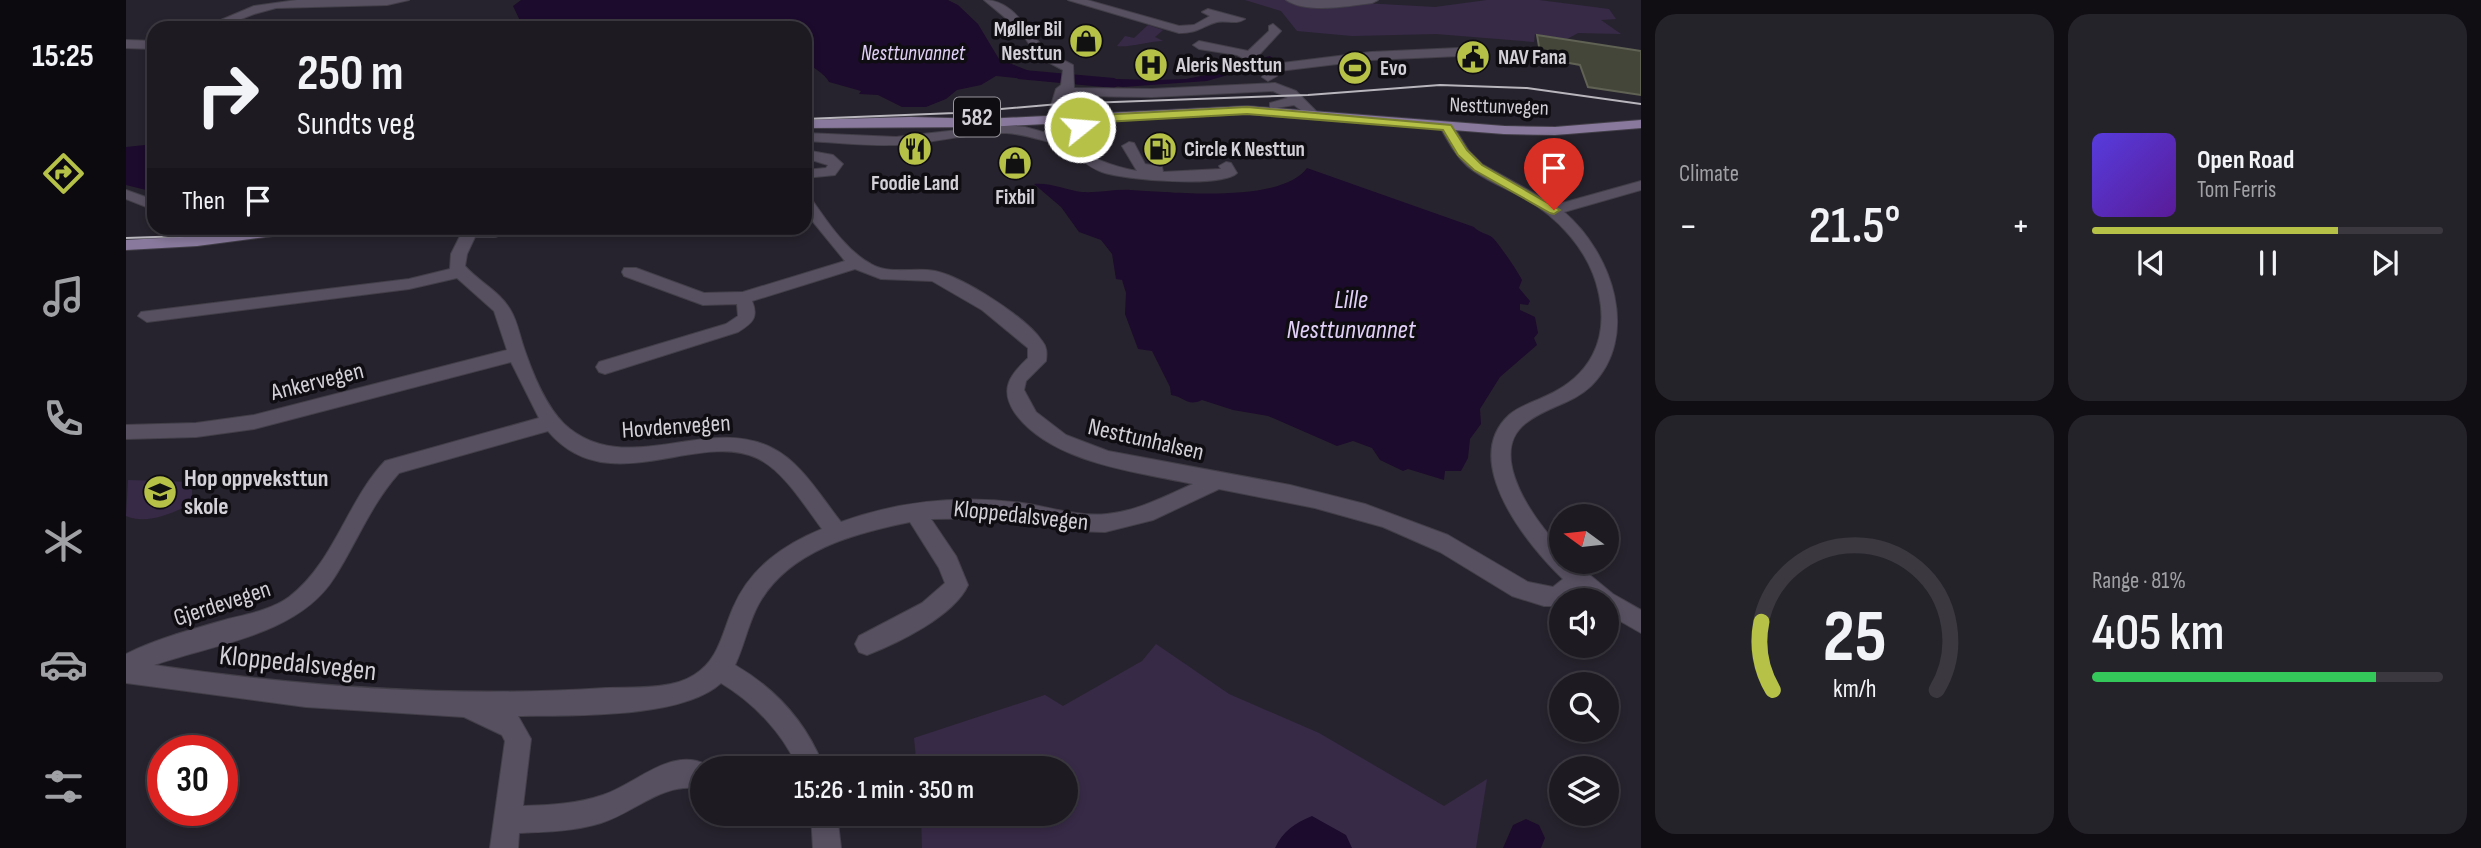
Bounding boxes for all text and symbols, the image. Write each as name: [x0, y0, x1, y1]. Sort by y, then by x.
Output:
place label: Møller Bil Nesttun: [994, 17, 1062, 66]
shop icon: Møller Bil Nesttun: [1067, 22, 1105, 60]
text: 15:25: [32, 37, 94, 76]
public building icon: NAV Fana: [1454, 38, 1492, 76]
water label: Nesttunvannet: [861, 41, 966, 66]
text: 250 m: [297, 45, 403, 104]
place label: NAV Fana: [1498, 45, 1567, 70]
hospital icon: Aleris Nesttun: [1132, 46, 1170, 84]
icon: right: [182, 49, 273, 140]
sports icon: Evo: [1336, 49, 1374, 87]
place label: Aleris Nesttun: [1175, 53, 1282, 78]
place label: Evo: [1380, 56, 1407, 81]
position arrow: [1043, 90, 1117, 164]
street label: Nesttunvegen: [1449, 92, 1549, 121]
road number: 582: [954, 98, 1000, 136]
text: Sundts veg: [297, 105, 415, 144]
restaurant icon: Foodie Land: [896, 130, 934, 168]
fuel station icon: Circle K Nesttun: [1141, 130, 1179, 168]
place label: Circle K Nesttun: [1184, 137, 1305, 162]
pin: [1524, 138, 1584, 210]
shop icon: Fixbil: [996, 144, 1034, 182]
text: Open Road: [2197, 145, 2294, 176]
icon: directions: [39, 149, 88, 198]
icon: arrive: [1535, 149, 1573, 187]
text: Climate: [1679, 160, 1739, 188]
place label: Foodie Land: [871, 171, 959, 196]
text: Tom Ferris: [2197, 176, 2276, 204]
icon: arrive: [239, 182, 277, 220]
place label: Fixbil: [995, 185, 1035, 210]
text: Then: [182, 186, 225, 217]
text: 21.5°: [1809, 195, 1900, 258]
text: −: [1679, 204, 1698, 249]
text: +: [2011, 204, 2030, 249]
icon: previous: [2132, 244, 2170, 282]
icon: pause: [2249, 244, 2287, 282]
icon: next: [2366, 244, 2404, 282]
icon: music: [39, 272, 88, 321]
water label: Lille Nesttunvannet: [1286, 285, 1417, 346]
street label: Ankervegen: [267, 356, 367, 407]
icon: phone: [39, 394, 88, 443]
street label: Hovdenvegen: [621, 408, 731, 445]
street label: Nesttunhalsen: [1085, 412, 1207, 467]
place label: Hop oppveksttun skole: [184, 464, 329, 521]
school or university icon: Hop oppveksttun skole: [141, 473, 179, 511]
street label: Kloppedalsvegen: [952, 494, 1090, 537]
north arrow: [1549, 504, 1619, 574]
map controls: [1549, 504, 1619, 826]
icon: climate: [39, 517, 88, 566]
text: Range · 81%: [2092, 567, 2186, 595]
street label: Gjerdevegen: [170, 574, 274, 633]
button: sound: [1549, 588, 1619, 658]
text: 25: [1823, 595, 1886, 683]
text: 405 km: [2092, 602, 2225, 665]
street label: Kloppedalsvegen: [218, 639, 378, 688]
icon: car: [39, 640, 88, 689]
button: search: [1549, 672, 1619, 742]
text: km/h: [1833, 674, 1876, 705]
speed limit sign: 30: [147, 735, 238, 826]
button: layers: [1549, 756, 1619, 826]
icon: filters: [39, 762, 88, 811]
text: 15:26 · 1 min · 350 m: [794, 775, 974, 806]

